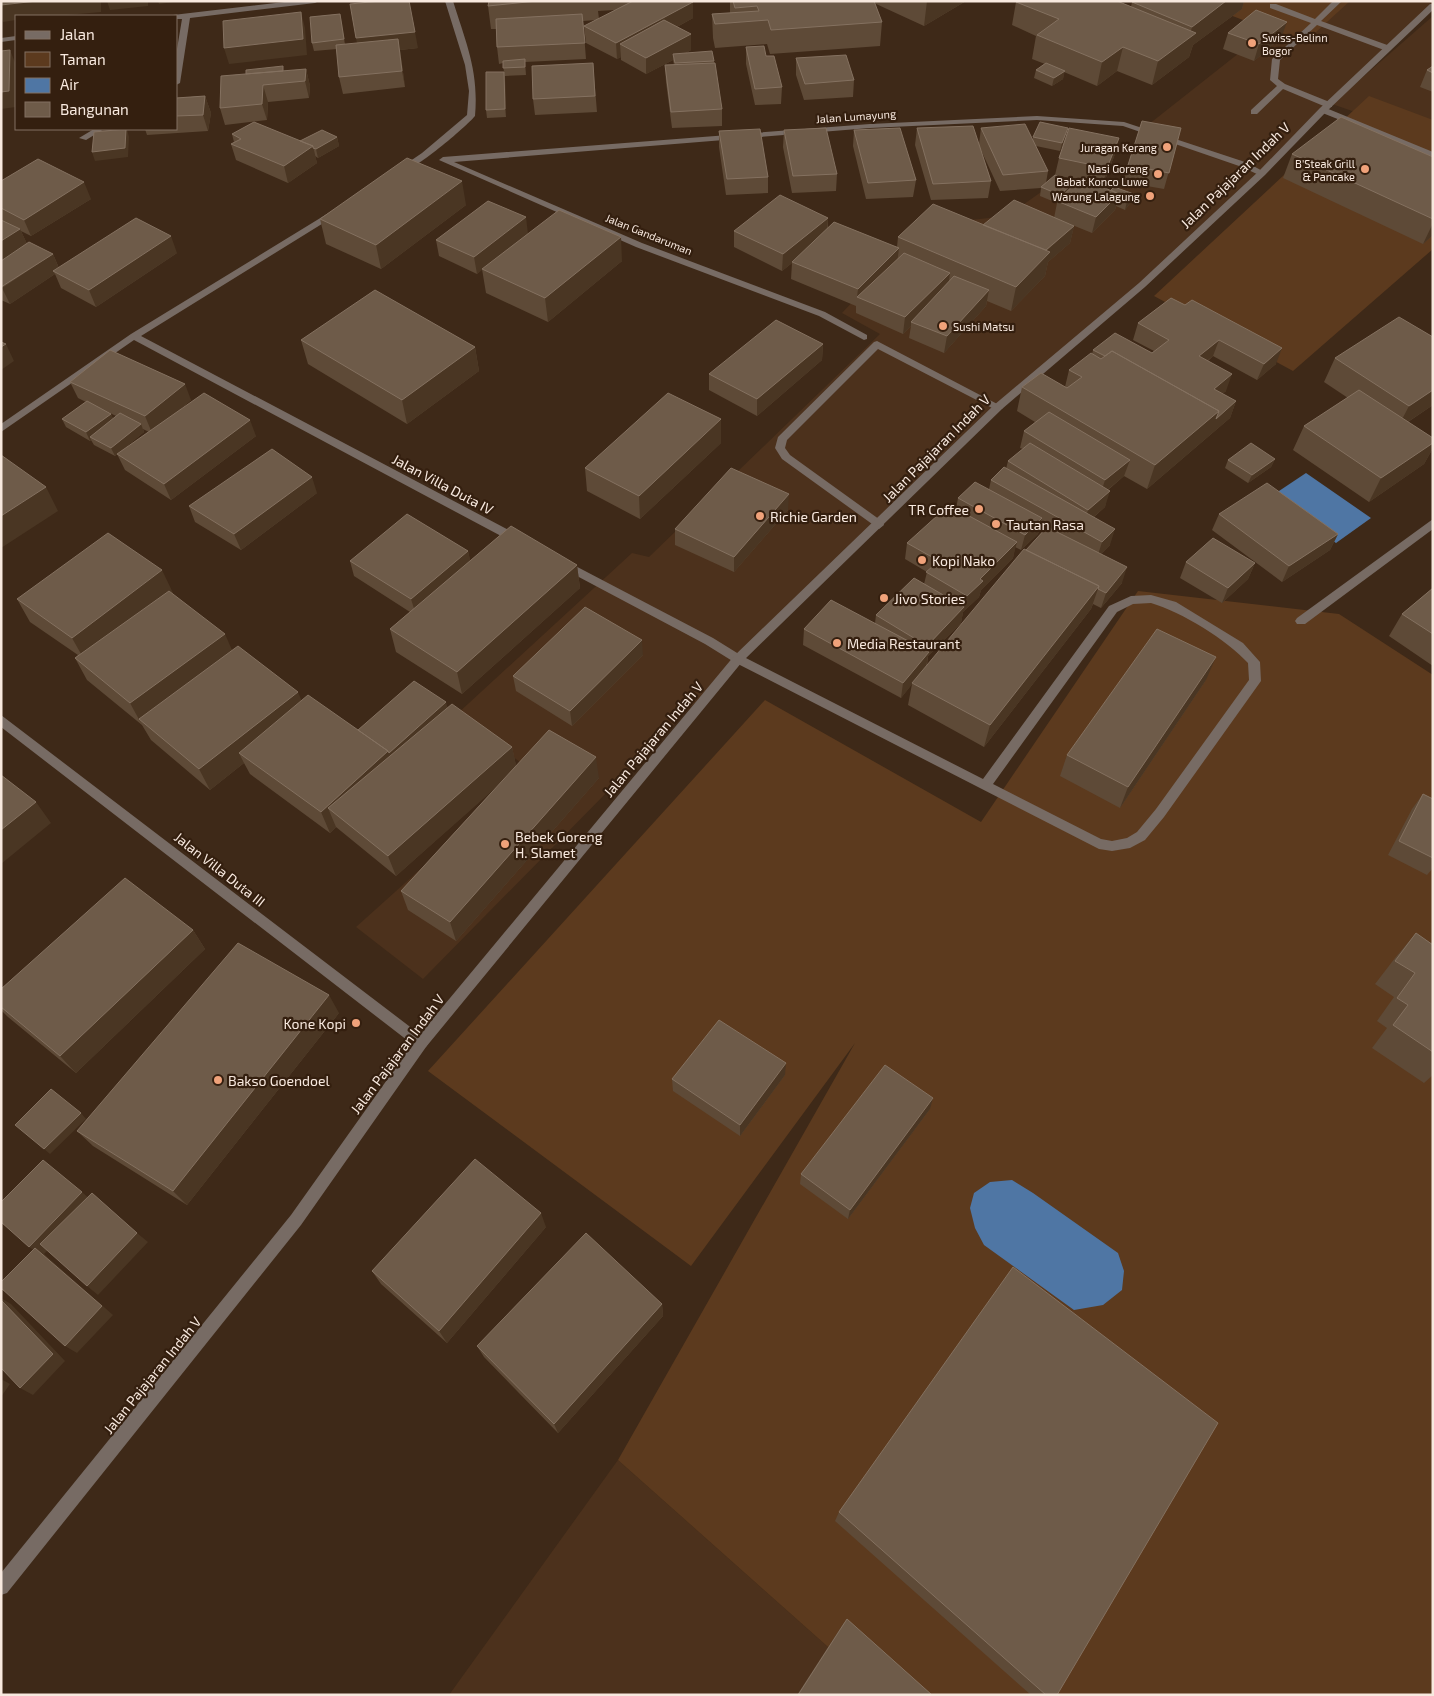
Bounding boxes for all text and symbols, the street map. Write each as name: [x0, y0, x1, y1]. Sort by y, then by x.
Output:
legend: [15, 15, 178, 130]
text: Jalan: [60, 25, 95, 43]
place label: Swiss-Belinn Bogor: [1262, 31, 1328, 57]
marker: Swiss-Belinn Bogor: [1246, 37, 1258, 49]
text: Taman: [60, 50, 106, 68]
text: Air: [60, 75, 79, 93]
text: Bangunan: [60, 100, 129, 118]
street label: Jalan Lumayung: [816, 107, 896, 125]
street label: Jalan Pajajaran Indah V: [1177, 118, 1294, 232]
place label: Juragan Kerang: [1080, 141, 1157, 154]
marker: Juragan Kerang: [1161, 141, 1173, 153]
place label: B'Steak Grill & Pancake: [1295, 157, 1356, 183]
place label: Nasi Goreng Babat Konco Luwe: [1056, 162, 1148, 188]
marker: B'Steak Grill & Pancake: [1359, 163, 1371, 175]
marker: Nasi Goreng Babat Konco Luwe: [1152, 168, 1164, 180]
place label: Warung Lalagung: [1052, 190, 1140, 203]
marker: Warung Lalagung: [1144, 190, 1156, 202]
street label: Jalan Gandaruman: [604, 211, 694, 257]
marker: Sushi Matsu: [937, 320, 949, 332]
place label: Sushi Matsu: [953, 320, 1014, 333]
street label: Jalan Pajajaran Indah V: [879, 390, 994, 505]
street label: Jalan Villa Duta IV: [390, 450, 497, 518]
place label: TR Coffee: [908, 501, 969, 518]
marker: TR Coffee: [973, 503, 985, 515]
place label: Richie Garden: [770, 508, 857, 525]
marker: Richie Garden: [754, 510, 766, 522]
place label: Tautan Rasa: [1006, 516, 1084, 533]
marker: Tautan Rasa: [990, 518, 1002, 530]
place label: Kopi Nako: [932, 552, 995, 569]
marker: Kopi Nako: [916, 554, 928, 566]
place label: Jivo Stories: [894, 590, 965, 607]
marker: Jivo Stories: [878, 592, 890, 604]
place label: Media Restaurant: [847, 635, 960, 652]
marker: Media Restaurant: [831, 637, 843, 649]
street label: Jalan Pajajaran Indah V: [600, 678, 707, 800]
street label: Jalan Villa Duta III: [171, 828, 269, 910]
place label: Bebek Goreng H. Slamet: [515, 828, 603, 861]
marker: Bebek Goreng H. Slamet: [499, 838, 511, 850]
street label: Jalan Pajajaran Indah V: [346, 990, 448, 1117]
place label: Kone Kopi: [284, 1015, 346, 1032]
marker: Kone Kopi: [350, 1017, 362, 1029]
place label: Bakso Goendoel: [228, 1072, 331, 1089]
marker: Bakso Goendoel: [212, 1074, 224, 1086]
street label: Jalan Pajajaran Indah V: [100, 1313, 205, 1437]

